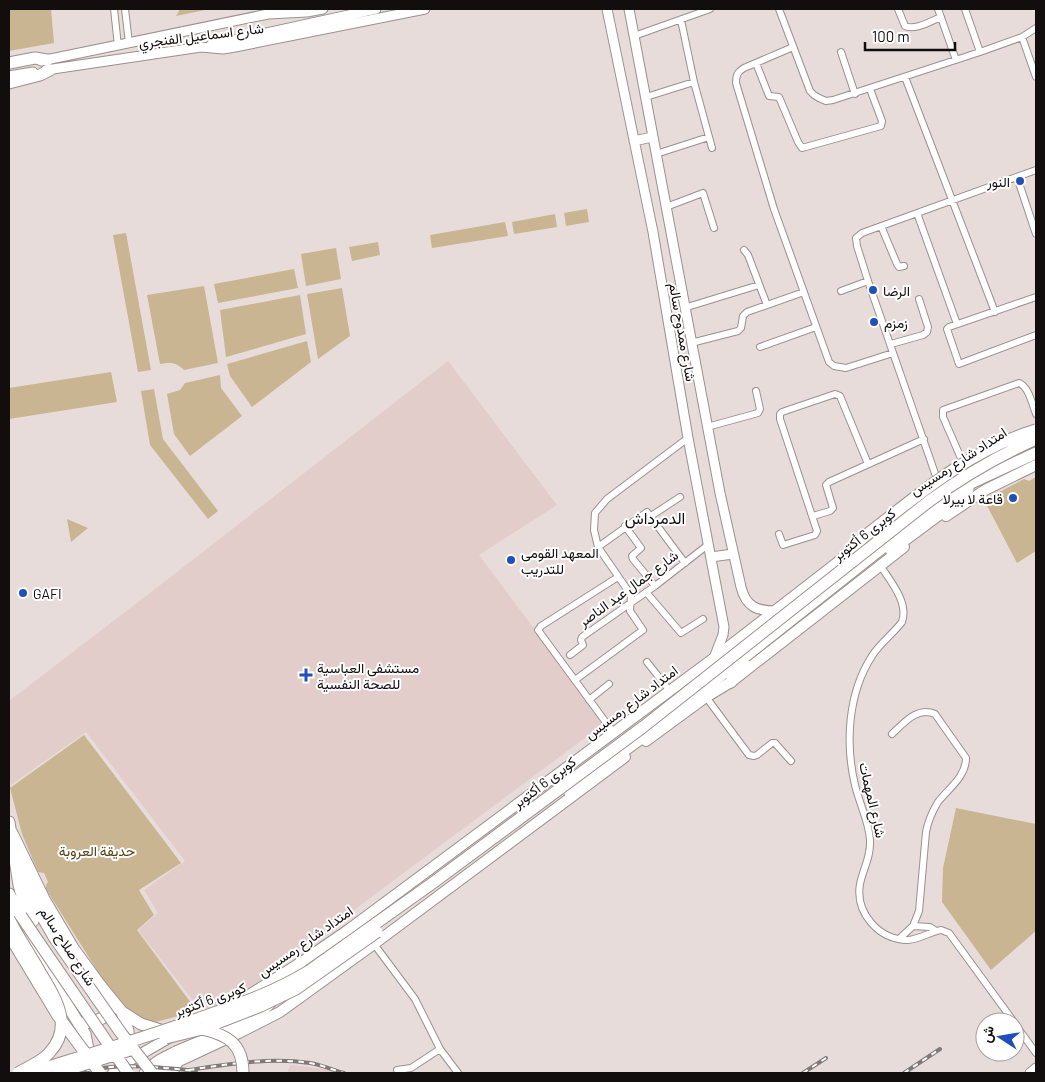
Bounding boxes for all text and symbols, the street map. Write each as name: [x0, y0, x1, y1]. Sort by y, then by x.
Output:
street label: شارع اسماعيل الفنجري: [138, 19, 265, 55]
scale bar: [865, 20, 955, 52]
text: 100 m: [872, 27, 910, 45]
place label: النور: [986, 173, 1010, 191]
marker: النور: [1014, 175, 1026, 187]
street label: شارع ممدوح سالم: [663, 281, 700, 383]
place label: الرضا: [883, 282, 910, 300]
marker: الرضا: [867, 284, 879, 296]
place label: زمزم: [884, 314, 908, 332]
marker: زمزم: [868, 316, 880, 328]
street label: امتداد شارع رمسيس: [906, 423, 1011, 501]
place label: قاعة لا بيرلا: [943, 490, 1003, 508]
marker: قاعة لا بيرلا: [1007, 492, 1019, 504]
street label: كوبرى 6 أكتوبر: [828, 504, 899, 565]
district label: الدمرداش: [625, 508, 685, 529]
place label: المعهد القومى للتدريب: [521, 544, 599, 578]
street label: شارع جمال عبد الناصر: [574, 546, 683, 633]
marker: المعهد القومى للتدريب: [505, 554, 517, 566]
place label: GAFI: [33, 585, 62, 602]
marker: GAFI: [17, 587, 29, 599]
place label: مستشفى العباسية للصحة النفسية: [317, 659, 419, 692]
street label: امتداد شارع رمسيس: [581, 661, 683, 745]
marker: مستشفى العباسية للصحة النفسية: [299, 668, 313, 682]
street label: كوبرى 6 أكتوبر: [508, 753, 580, 813]
street label: شارع المهمات: [853, 760, 890, 840]
park label: حديقة العروبة: [59, 842, 135, 860]
street label: امتداد شارع رمسيس: [254, 902, 358, 983]
street label: شارع صلاح سالم: [34, 903, 100, 990]
street label: كوبرى 6 أكتوبر: [171, 978, 248, 1021]
north arrow: [975, 1012, 1025, 1062]
text: ش: [977, 1024, 998, 1044]

